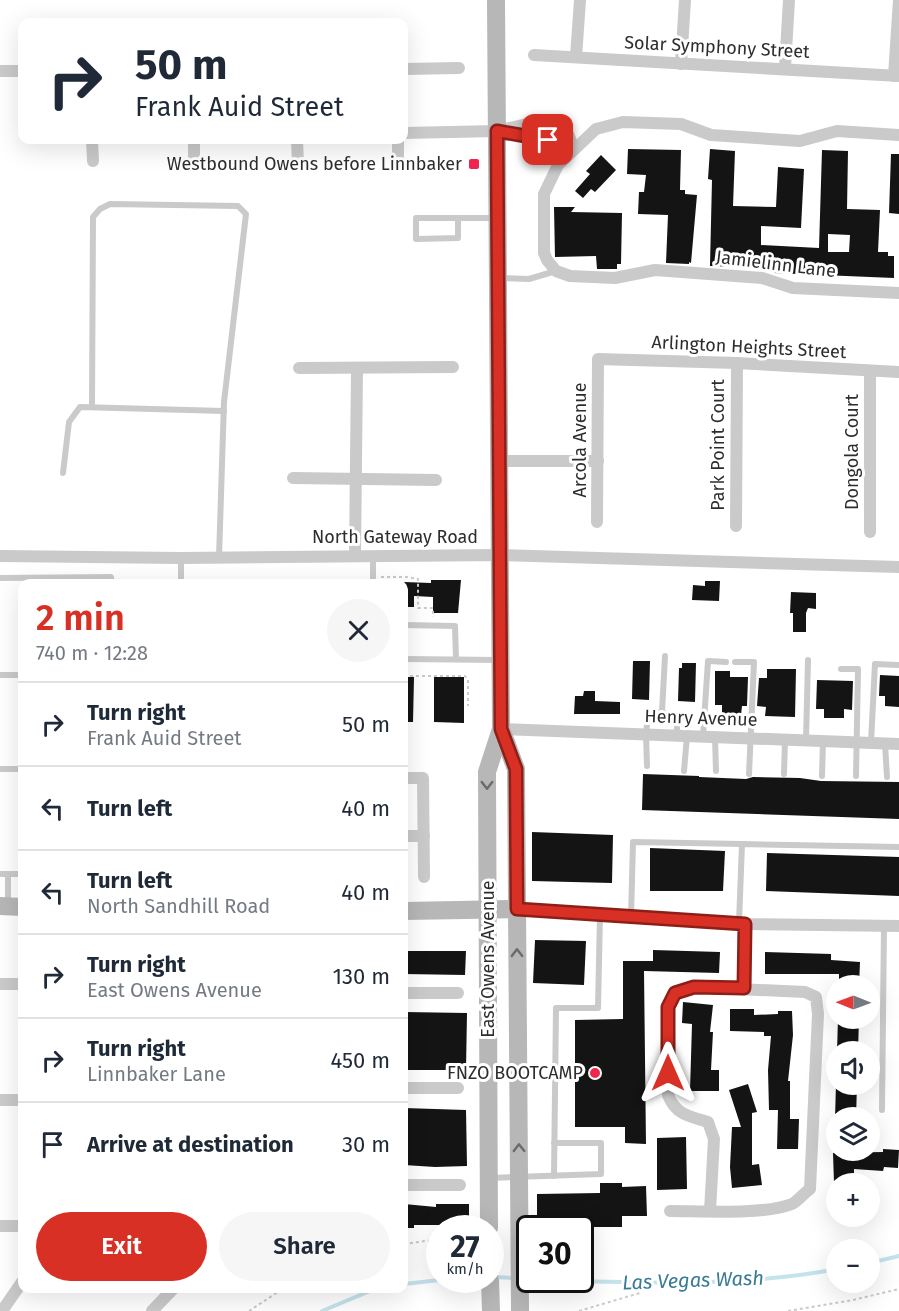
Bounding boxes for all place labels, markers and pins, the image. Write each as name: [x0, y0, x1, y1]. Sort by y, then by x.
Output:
pin: [522, 114, 573, 165]
place label: Westbound Owens before Linnbaker: [167, 153, 462, 175]
marker: Westbound Owens before Linnbaker: [467, 157, 481, 171]
place label: FNZO BOOTCAMP: [447, 1062, 583, 1084]
marker: FNZO BOOTCAMP: [588, 1066, 602, 1080]

